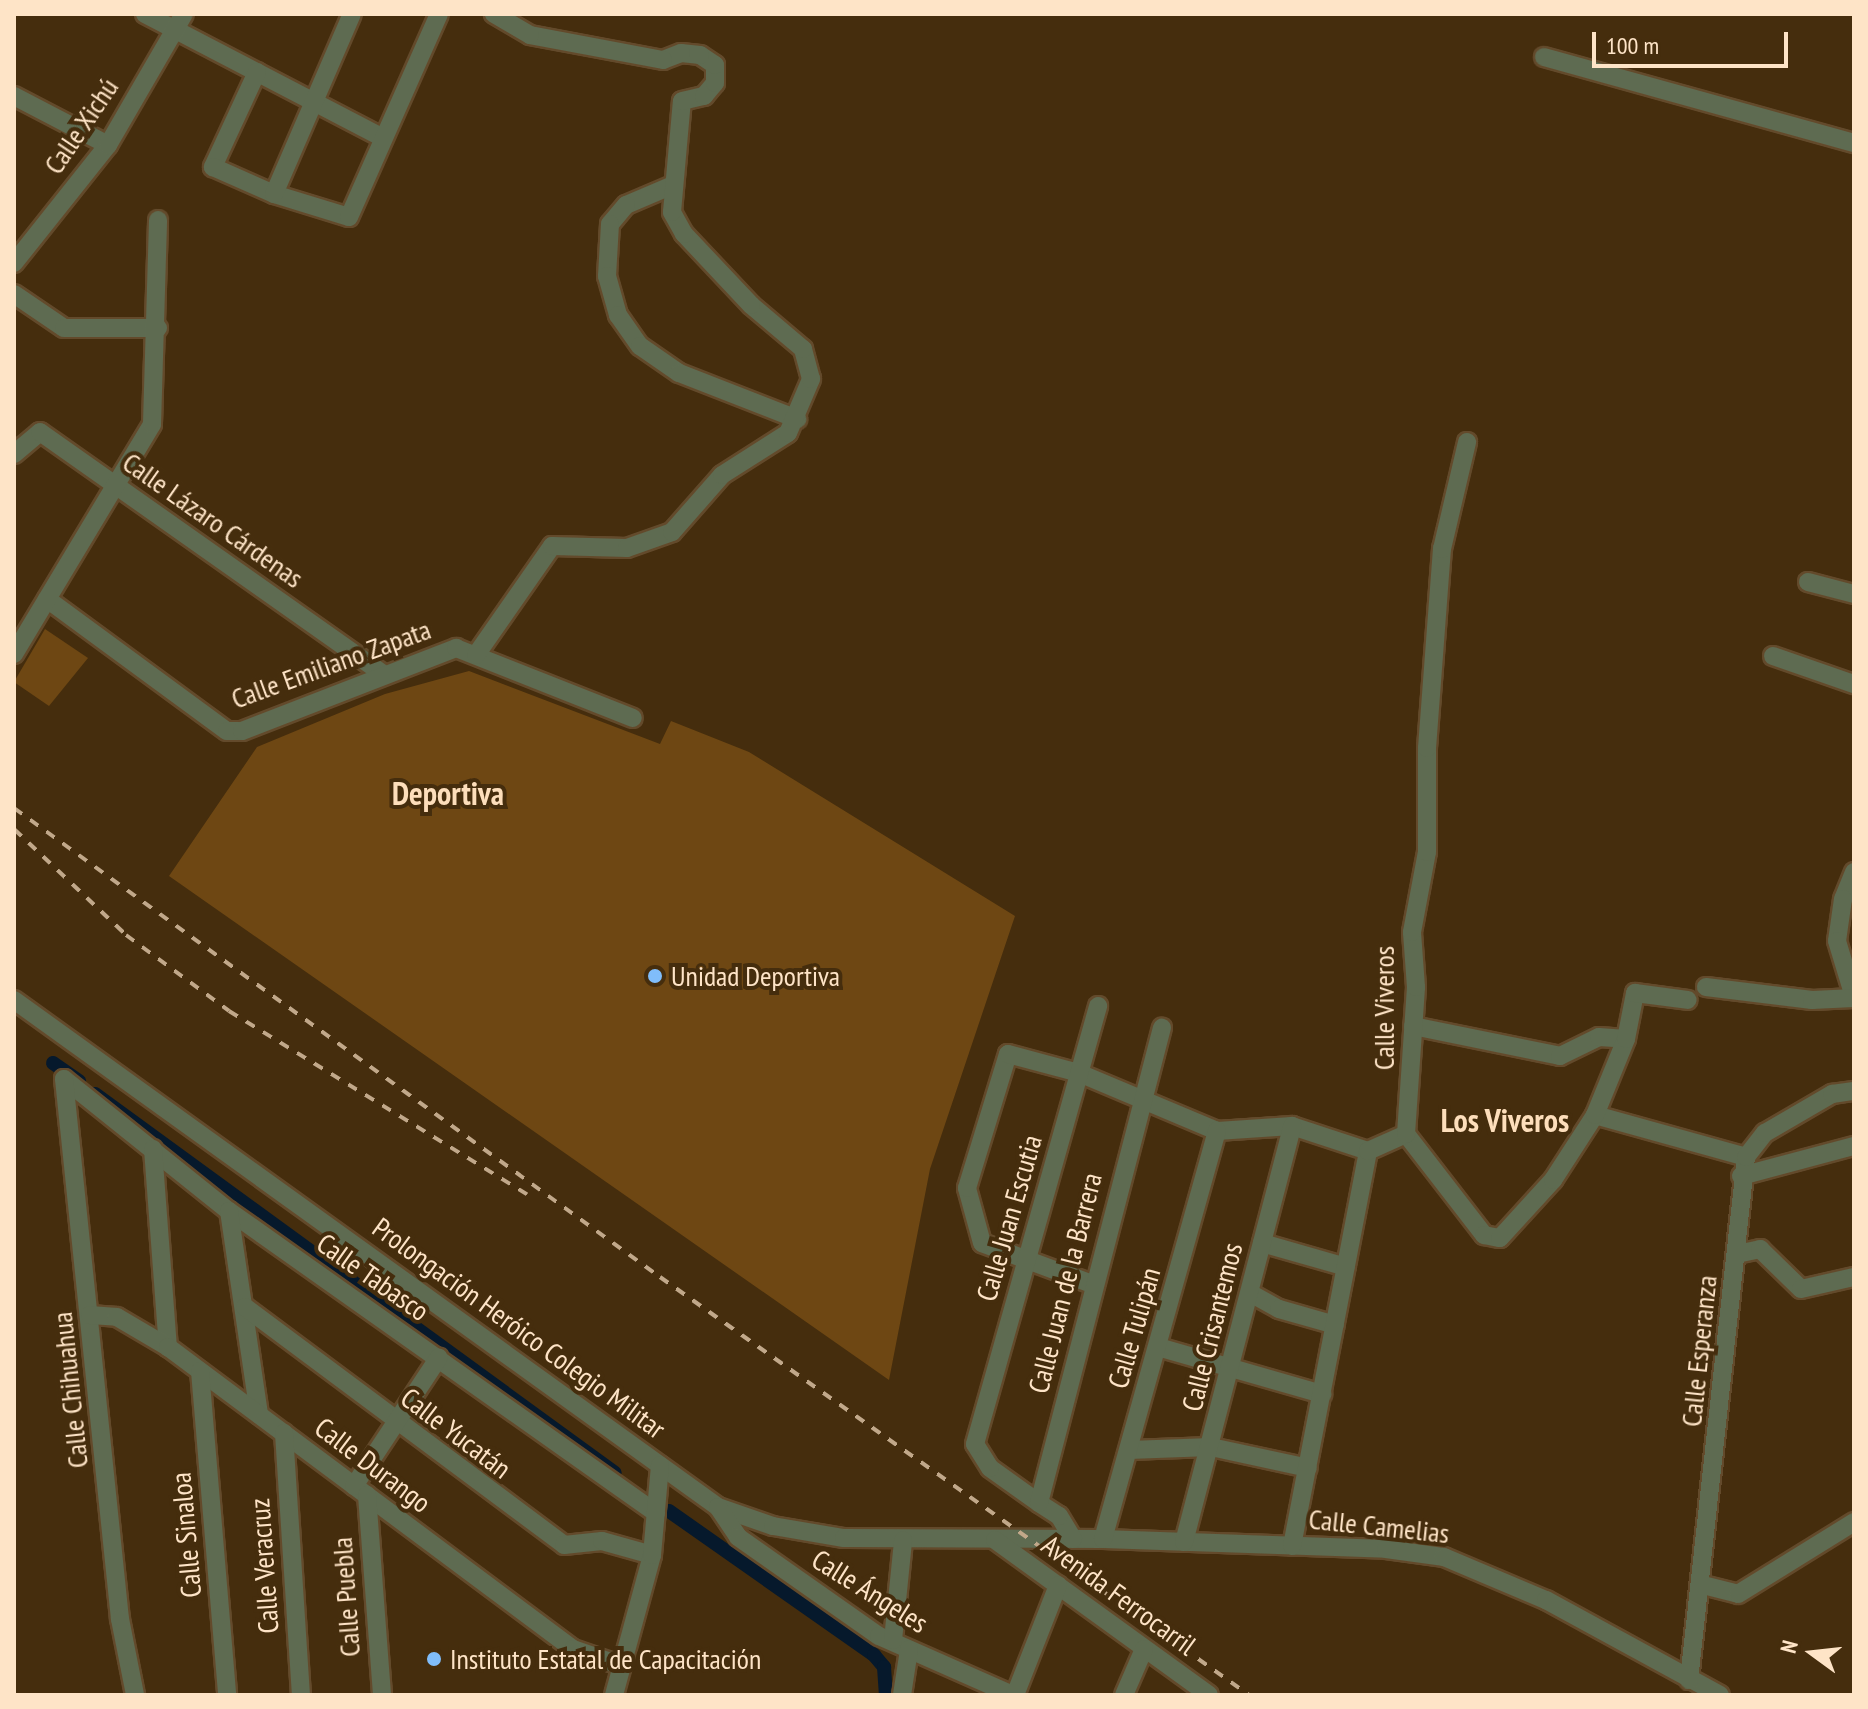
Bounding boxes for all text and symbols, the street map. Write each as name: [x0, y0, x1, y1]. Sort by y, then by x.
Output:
scale bar: [1596, 16, 1792, 66]
text: 100 m: [1606, 30, 1659, 61]
street label: Calle Xichú: [37, 72, 125, 180]
street label: Calle Lázaro Cárdenas: [116, 445, 310, 595]
street label: Calle Emiliano Zapata: [227, 612, 435, 716]
district label: Deportiva: [392, 774, 504, 812]
street label: Calle Viveros: [1367, 946, 1401, 1070]
place label: Unidad Deportiva: [671, 959, 840, 993]
marker: Unidad Deportiva: [646, 967, 664, 985]
district label: Los Viveros: [1440, 1101, 1570, 1139]
street label: Calle Juan Escutia: [969, 1131, 1049, 1305]
street label: Calle Juan de la Barrera: [1021, 1169, 1109, 1397]
street label: Prolongación Heróico Colegio Militar: [366, 1211, 672, 1445]
street label: Calle Tabasco: [310, 1226, 436, 1328]
street label: Calle Crisantemos: [1175, 1239, 1249, 1415]
street label: Calle Tulipán: [1101, 1263, 1167, 1393]
street label: Calle Esperanza: [1674, 1274, 1724, 1428]
street label: Calle Chihuahua: [45, 1310, 95, 1470]
street label: Calle Yucatán: [394, 1381, 518, 1485]
street label: Calle Durango: [308, 1411, 438, 1519]
street label: Calle Sinaloa: [164, 1471, 208, 1599]
street label: Calle Veracruz: [242, 1497, 286, 1635]
street label: Calle Camelias: [1307, 1502, 1451, 1550]
street label: Avenida Ferrocarril: [1035, 1528, 1203, 1662]
street label: Calle Puebla: [325, 1536, 367, 1658]
street label: Calle Ángeles: [806, 1542, 934, 1640]
north arrow: [1772, 1613, 1852, 1693]
text: N: [1774, 1637, 1804, 1656]
place label: Instituto Estatal de Capacitación: [450, 1642, 761, 1676]
marker: Instituto Estatal de Capacitación: [425, 1650, 443, 1668]

